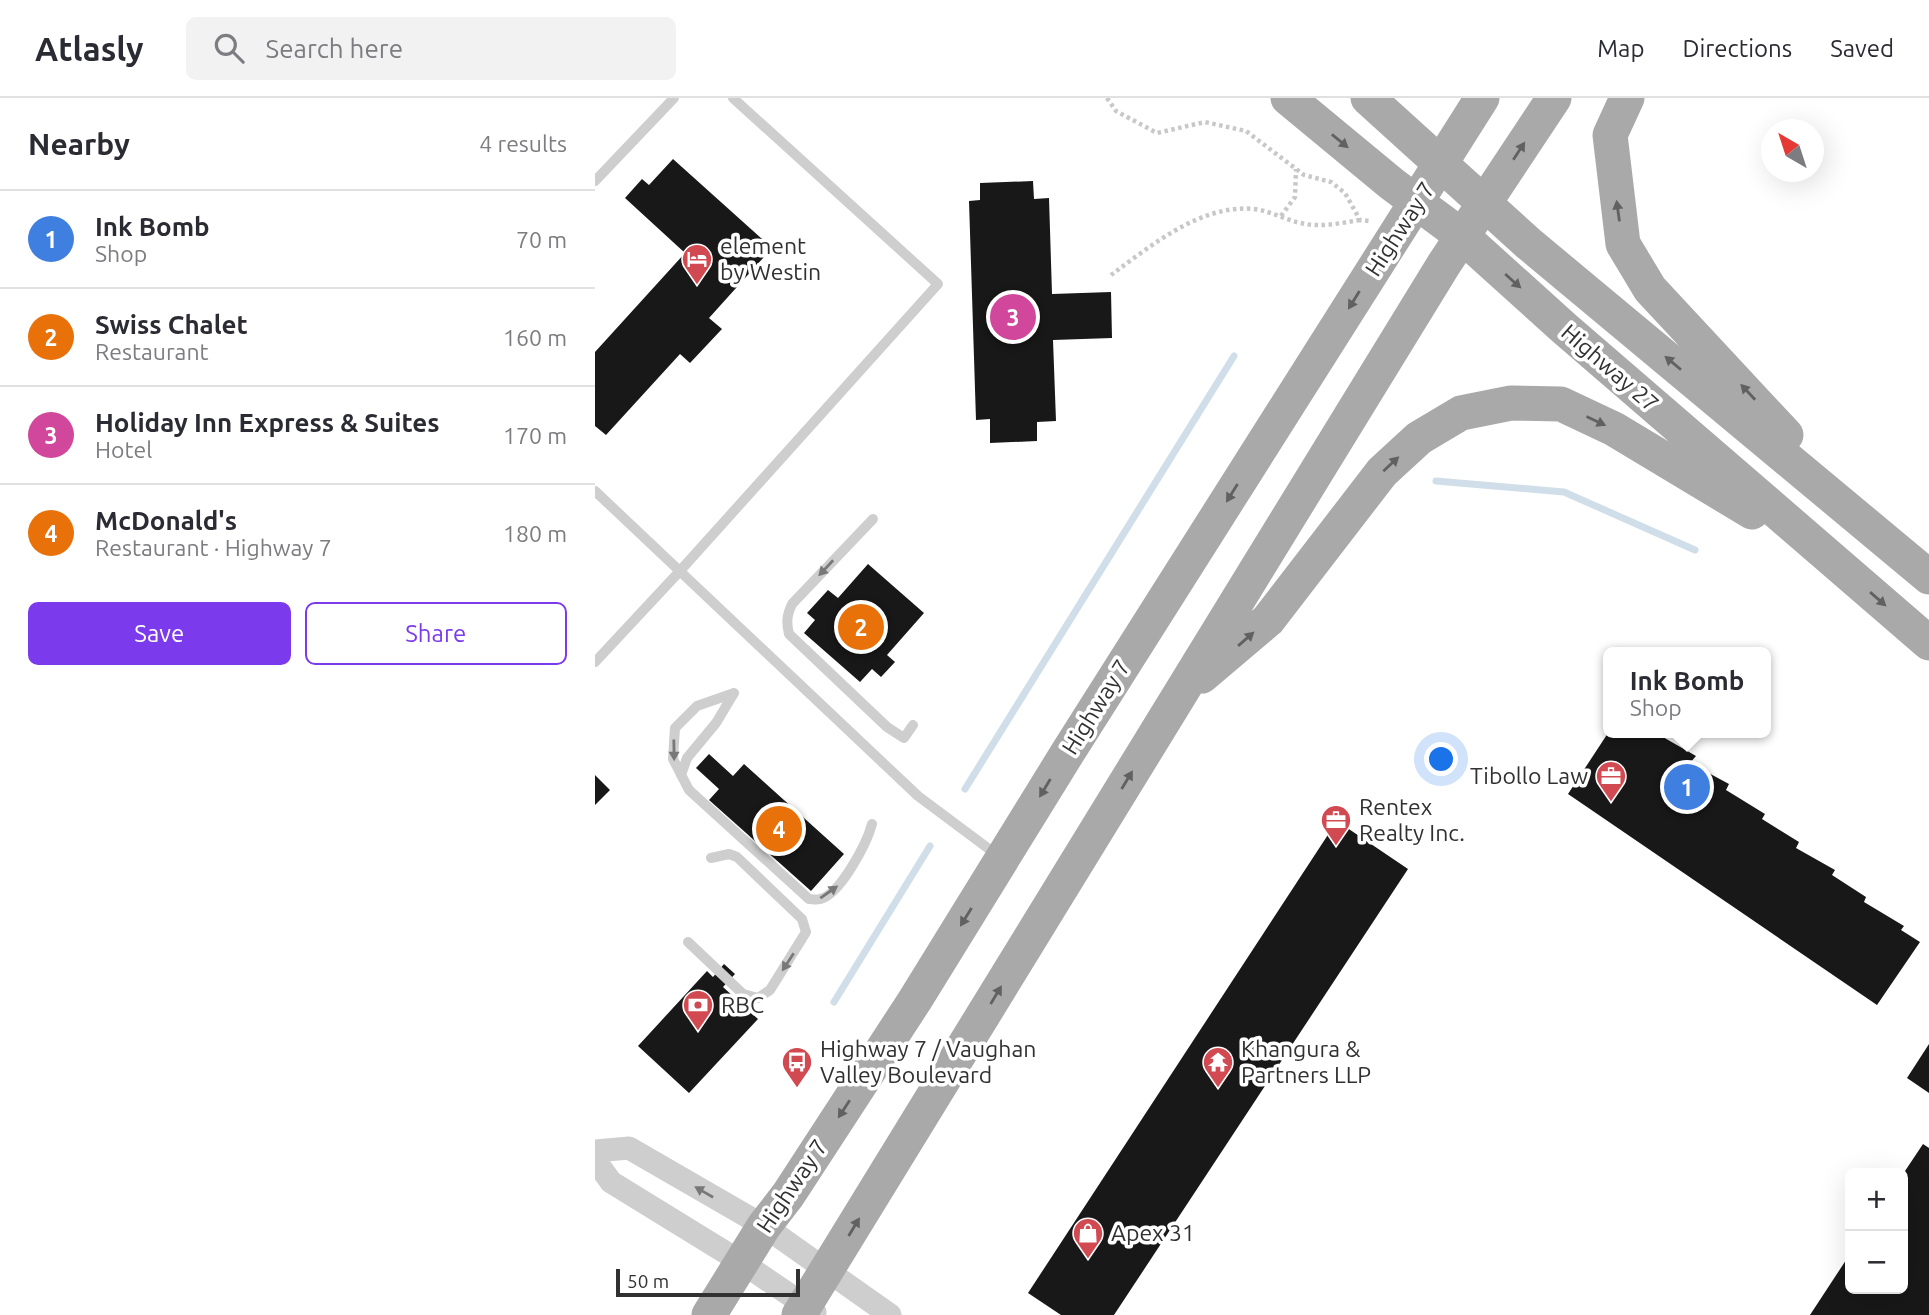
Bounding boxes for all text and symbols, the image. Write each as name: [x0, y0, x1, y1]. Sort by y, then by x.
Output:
search box: [186, 17, 676, 80]
icon: search: [210, 29, 248, 67]
text: Atlasly: [35, 30, 144, 67]
text: Search here: [266, 34, 403, 63]
text: Map: [1597, 35, 1644, 62]
text: Directions: [1682, 35, 1792, 62]
text: Saved: [1830, 35, 1894, 62]
north arrow: [1761, 119, 1824, 182]
text: Nearby: [28, 127, 130, 161]
text: 4 results: [479, 131, 567, 156]
one-way arrow: [1332, 133, 1349, 148]
one-way arrow: [1512, 141, 1525, 160]
street label: Highway 7: [1360, 177, 1439, 280]
one-way arrow: [1613, 200, 1624, 222]
text: Ink Bomb: [95, 212, 210, 241]
text: 1: [45, 227, 57, 252]
text: 70 m: [516, 227, 567, 252]
place label: element by Westin: [720, 233, 821, 284]
text: Shop: [95, 241, 147, 266]
hotel icon: element by Westin: [680, 242, 714, 286]
one-way arrow: [1504, 273, 1521, 289]
pin: 3: [990, 291, 1036, 343]
one-way arrow: [1348, 291, 1361, 310]
text: Swiss Chalet: [95, 310, 248, 339]
street label: Highway 27: [1557, 319, 1664, 416]
text: 2: [45, 325, 57, 350]
text: 160 m: [503, 325, 567, 350]
text: Restaurant: [95, 339, 209, 364]
one-way arrow: [1665, 356, 1683, 371]
one-way arrow: [1740, 384, 1756, 401]
text: Holiday Inn Express & Suites: [95, 408, 440, 437]
one-way arrow: [1586, 415, 1607, 426]
text: 3: [45, 423, 57, 448]
text: 170 m: [503, 423, 567, 448]
text: Hotel: [95, 437, 152, 462]
one-way arrow: [1382, 456, 1399, 472]
one-way arrow: [1226, 483, 1239, 502]
text: McDonald's: [95, 506, 237, 535]
text: 4: [45, 521, 57, 546]
text: 180 m: [503, 521, 567, 546]
text: Restaurant · Highway 7: [95, 535, 332, 560]
one-way arrow: [818, 559, 834, 576]
one-way arrow: [1869, 591, 1887, 607]
pin: 2: [838, 601, 884, 653]
button: Save: [28, 602, 291, 665]
button: Share: [305, 602, 567, 665]
one-way arrow: [1237, 631, 1255, 647]
popup: [1603, 647, 1771, 738]
street label: Highway 7: [1057, 655, 1135, 759]
text: Ink Bomb: [1630, 666, 1744, 695]
text: Shop: [1630, 695, 1682, 720]
one-way arrow: [669, 739, 680, 761]
your location: [1424, 742, 1458, 776]
office icon: Tibollo Law: [1594, 759, 1628, 803]
pin: 1: [1664, 761, 1710, 813]
place label: Tibollo Law: [1470, 763, 1588, 788]
one-way arrow: [1120, 770, 1133, 789]
one-way arrow: [1039, 779, 1052, 798]
place label: Rentex Realty Inc.: [1359, 794, 1465, 845]
pin: 4: [756, 803, 802, 855]
office icon: Rentex Realty Inc.: [1319, 803, 1353, 847]
one-way arrow: [819, 885, 838, 899]
one-way arrow: [960, 907, 973, 926]
one-way arrow: [782, 952, 795, 972]
one-way arrow: [989, 985, 1002, 1004]
bank icon: RBC: [681, 988, 715, 1032]
place label: RBC: [721, 992, 764, 1017]
place label: Highway 7 / Vaughan Valley Boulevard: [820, 1036, 1036, 1087]
place label: Khangura & Partners LLP: [1241, 1036, 1371, 1087]
bus stop icon: Highway 7 / Vaughan Valley Boulevard: [780, 1045, 814, 1089]
temple icon: Khangura & Partners LLP: [1201, 1045, 1235, 1089]
one-way arrow: [838, 1099, 851, 1118]
street label: Highway 7: [751, 1134, 832, 1237]
map controls: [1845, 1168, 1908, 1294]
button: +: [1845, 1168, 1908, 1231]
one-way arrow: [695, 1186, 714, 1199]
shop icon: Apex 31: [1071, 1216, 1105, 1260]
one-way arrow: [847, 1218, 860, 1237]
place label: Apex 31: [1111, 1220, 1195, 1245]
button: −: [1845, 1231, 1908, 1294]
scale bar: [616, 1266, 800, 1298]
text: 50 m: [627, 1270, 669, 1292]

